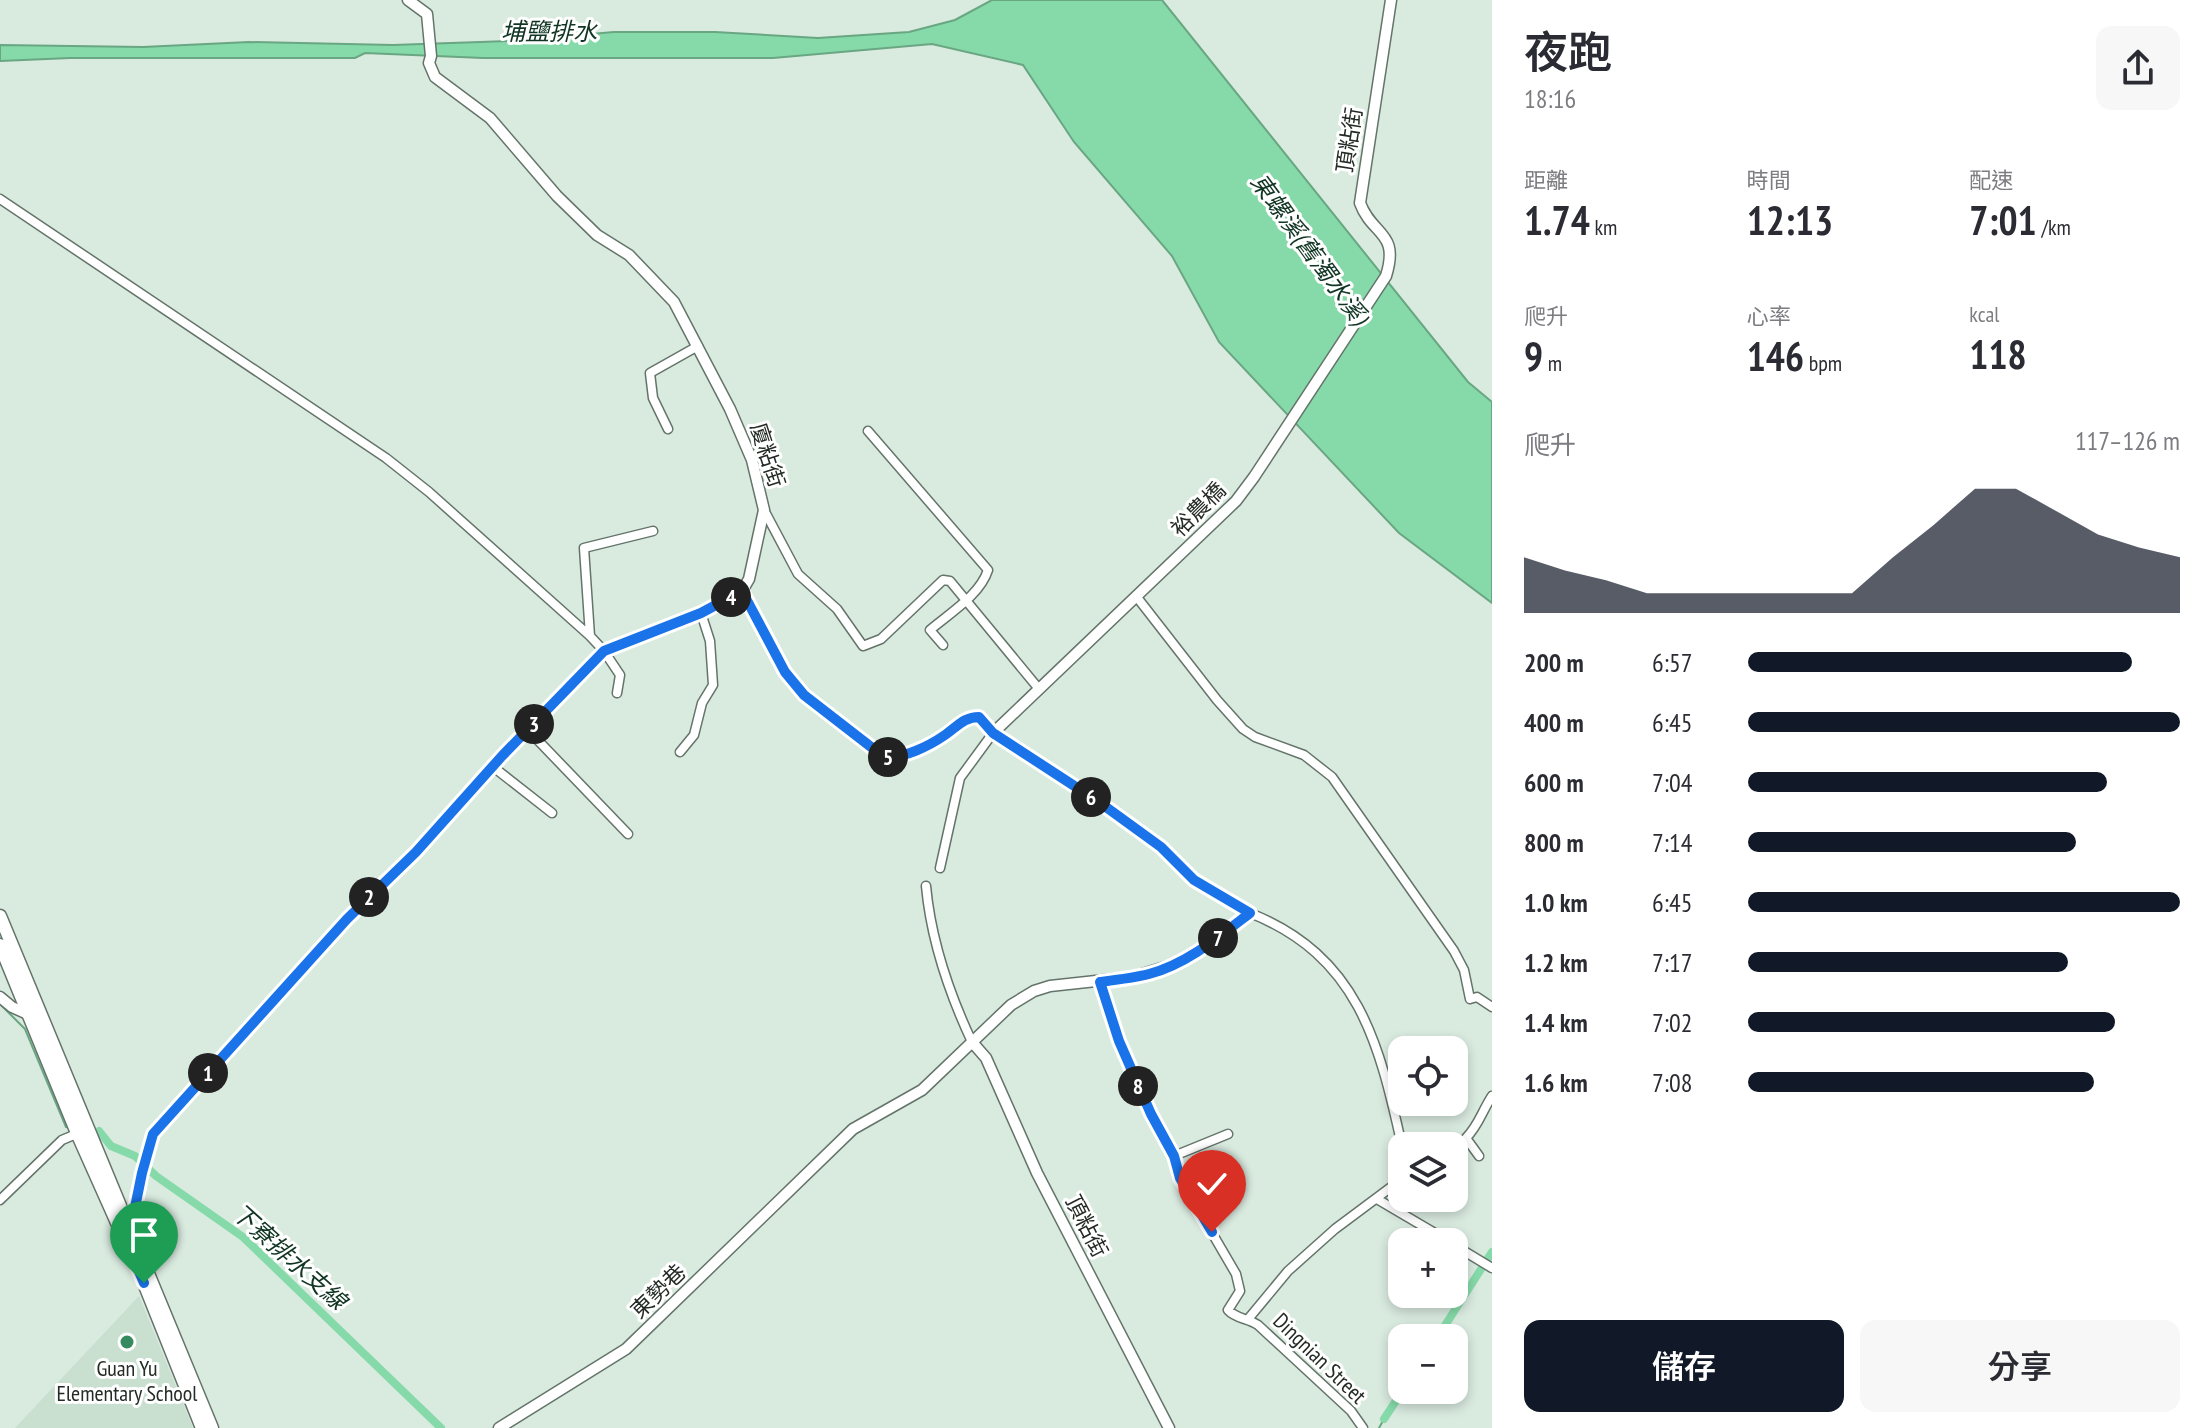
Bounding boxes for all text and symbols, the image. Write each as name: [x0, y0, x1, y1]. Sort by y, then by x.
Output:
water label: 埔鹽排水: [501, 16, 598, 47]
text: 夜跑: [1524, 23, 1612, 80]
button: share: [2096, 26, 2180, 110]
text: 18:16: [1524, 82, 1576, 115]
street label: 頂粘街: [1330, 105, 1368, 175]
text: 距離: [1524, 166, 1568, 194]
text: 時間: [1747, 166, 1791, 194]
text: 配速: [1969, 166, 2013, 194]
water label: 東螺溪(舊濁水溪): [1244, 167, 1376, 332]
text: 1.74: [1524, 194, 1590, 246]
text: 12:13: [1747, 194, 1833, 246]
text: 7:01: [1969, 194, 2037, 246]
text: km: [1590, 213, 1617, 241]
text: /km: [2037, 213, 2071, 241]
text: kcal: [1969, 300, 1999, 328]
text: 爬升: [1524, 302, 1568, 330]
text: 心率: [1747, 302, 1791, 330]
text: 118: [1969, 328, 2027, 380]
text: 9: [1524, 330, 1543, 382]
text: 146: [1747, 330, 1804, 382]
text: m: [1543, 349, 1562, 377]
text: bpm: [1804, 349, 1842, 377]
street label: 廈粘街: [744, 419, 792, 491]
text: 117–126 m: [2075, 424, 2180, 457]
text: 爬升: [1524, 428, 1576, 461]
street label: 裕農橋: [1165, 476, 1231, 542]
pin: 4: [711, 577, 751, 617]
text: 4: [726, 583, 736, 611]
text: 200 m: [1524, 646, 1584, 679]
text: 6:57: [1652, 646, 1692, 679]
pin: 3: [514, 704, 554, 744]
text: 400 m: [1524, 706, 1584, 739]
text: 6:45: [1652, 706, 1692, 739]
text: 3: [529, 710, 539, 738]
pin: 5: [868, 737, 908, 777]
text: 5: [883, 743, 893, 771]
text: 600 m: [1524, 766, 1584, 799]
text: 7:04: [1652, 766, 1692, 799]
pin: 6: [1071, 777, 1111, 817]
text: 6: [1086, 783, 1096, 811]
text: 800 m: [1524, 826, 1584, 859]
text: 7:14: [1652, 826, 1692, 859]
pin: 2: [349, 877, 389, 917]
text: 2: [364, 883, 374, 911]
text: 1.0 km: [1524, 886, 1588, 919]
text: 6:45: [1652, 886, 1692, 919]
pin: 7: [1198, 918, 1238, 958]
text: 7: [1213, 924, 1223, 952]
text: 1.2 km: [1524, 946, 1588, 979]
text: 7:17: [1652, 946, 1692, 979]
text: 1.4 km: [1524, 1006, 1588, 1039]
text: 7:02: [1652, 1006, 1692, 1039]
map controls: [1388, 1036, 1468, 1404]
button: locate: [1388, 1036, 1468, 1116]
pin: 1: [188, 1053, 228, 1093]
text: 1: [203, 1059, 213, 1087]
pin: 8: [1118, 1066, 1158, 1106]
text: 1.6 km: [1524, 1066, 1588, 1099]
text: 7:08: [1652, 1066, 1692, 1099]
text: 8: [1133, 1072, 1143, 1100]
button: layers: [1388, 1132, 1468, 1212]
pin: [1178, 1150, 1246, 1232]
icon: check: [1190, 1162, 1234, 1206]
street label: 頂粘街: [1060, 1190, 1114, 1262]
water label: 下寮排水支線: [225, 1197, 355, 1318]
pin: [110, 1201, 178, 1283]
icon: arrive: [122, 1213, 166, 1257]
button: +: [1388, 1228, 1468, 1308]
street label: 東勢巷: [625, 1258, 691, 1324]
street label: Dingnian Street: [1268, 1307, 1372, 1409]
button: 儲存: [1524, 1320, 1844, 1412]
button: 分享: [1860, 1320, 2180, 1412]
button: −: [1388, 1324, 1468, 1404]
marker: Guan Yu Elementary School: [118, 1333, 136, 1351]
place label: Guan Yu Elementary School: [57, 1354, 198, 1407]

